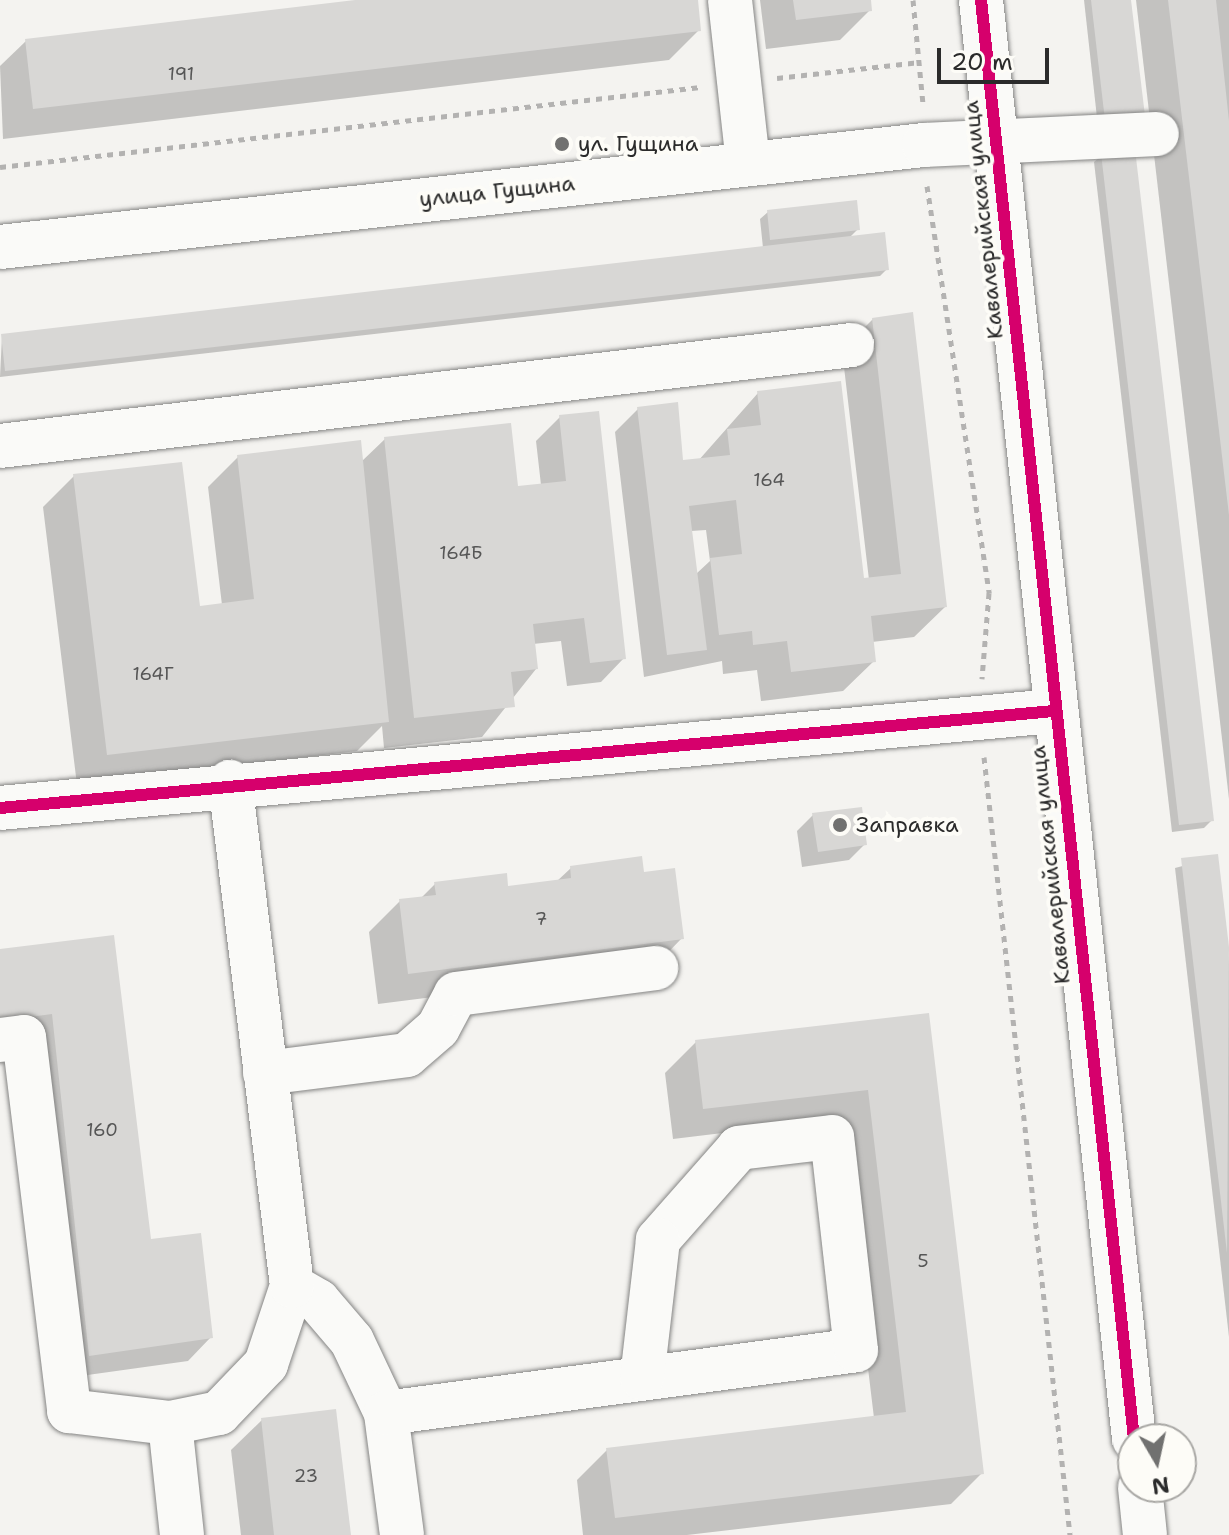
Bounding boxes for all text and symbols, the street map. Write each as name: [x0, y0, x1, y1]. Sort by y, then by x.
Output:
scale bar: [941, 32, 1053, 82]
text: 20 m: [951, 46, 1013, 78]
house number: 191: [168, 63, 194, 85]
street label: Кавалерийская улица: [957, 99, 1009, 341]
place label: ул. Гущина: [578, 131, 698, 157]
marker: ул. Гущина: [553, 135, 571, 153]
street label: улица Гущина: [418, 170, 576, 212]
house number: 164: [753, 469, 785, 491]
house number: 164Б: [439, 542, 483, 564]
house number: 164Г: [132, 663, 174, 685]
street label: Кавалерийская улица: [1024, 744, 1076, 986]
place label: Заправка: [856, 812, 959, 838]
marker: Заправка: [831, 816, 849, 834]
house number: 7: [535, 908, 547, 930]
house number: 160: [86, 1119, 118, 1141]
house number: 5: [917, 1250, 929, 1272]
north arrow: [1117, 1423, 1197, 1503]
house number: 23: [294, 1465, 318, 1487]
text: N: [1150, 1470, 1171, 1501]

